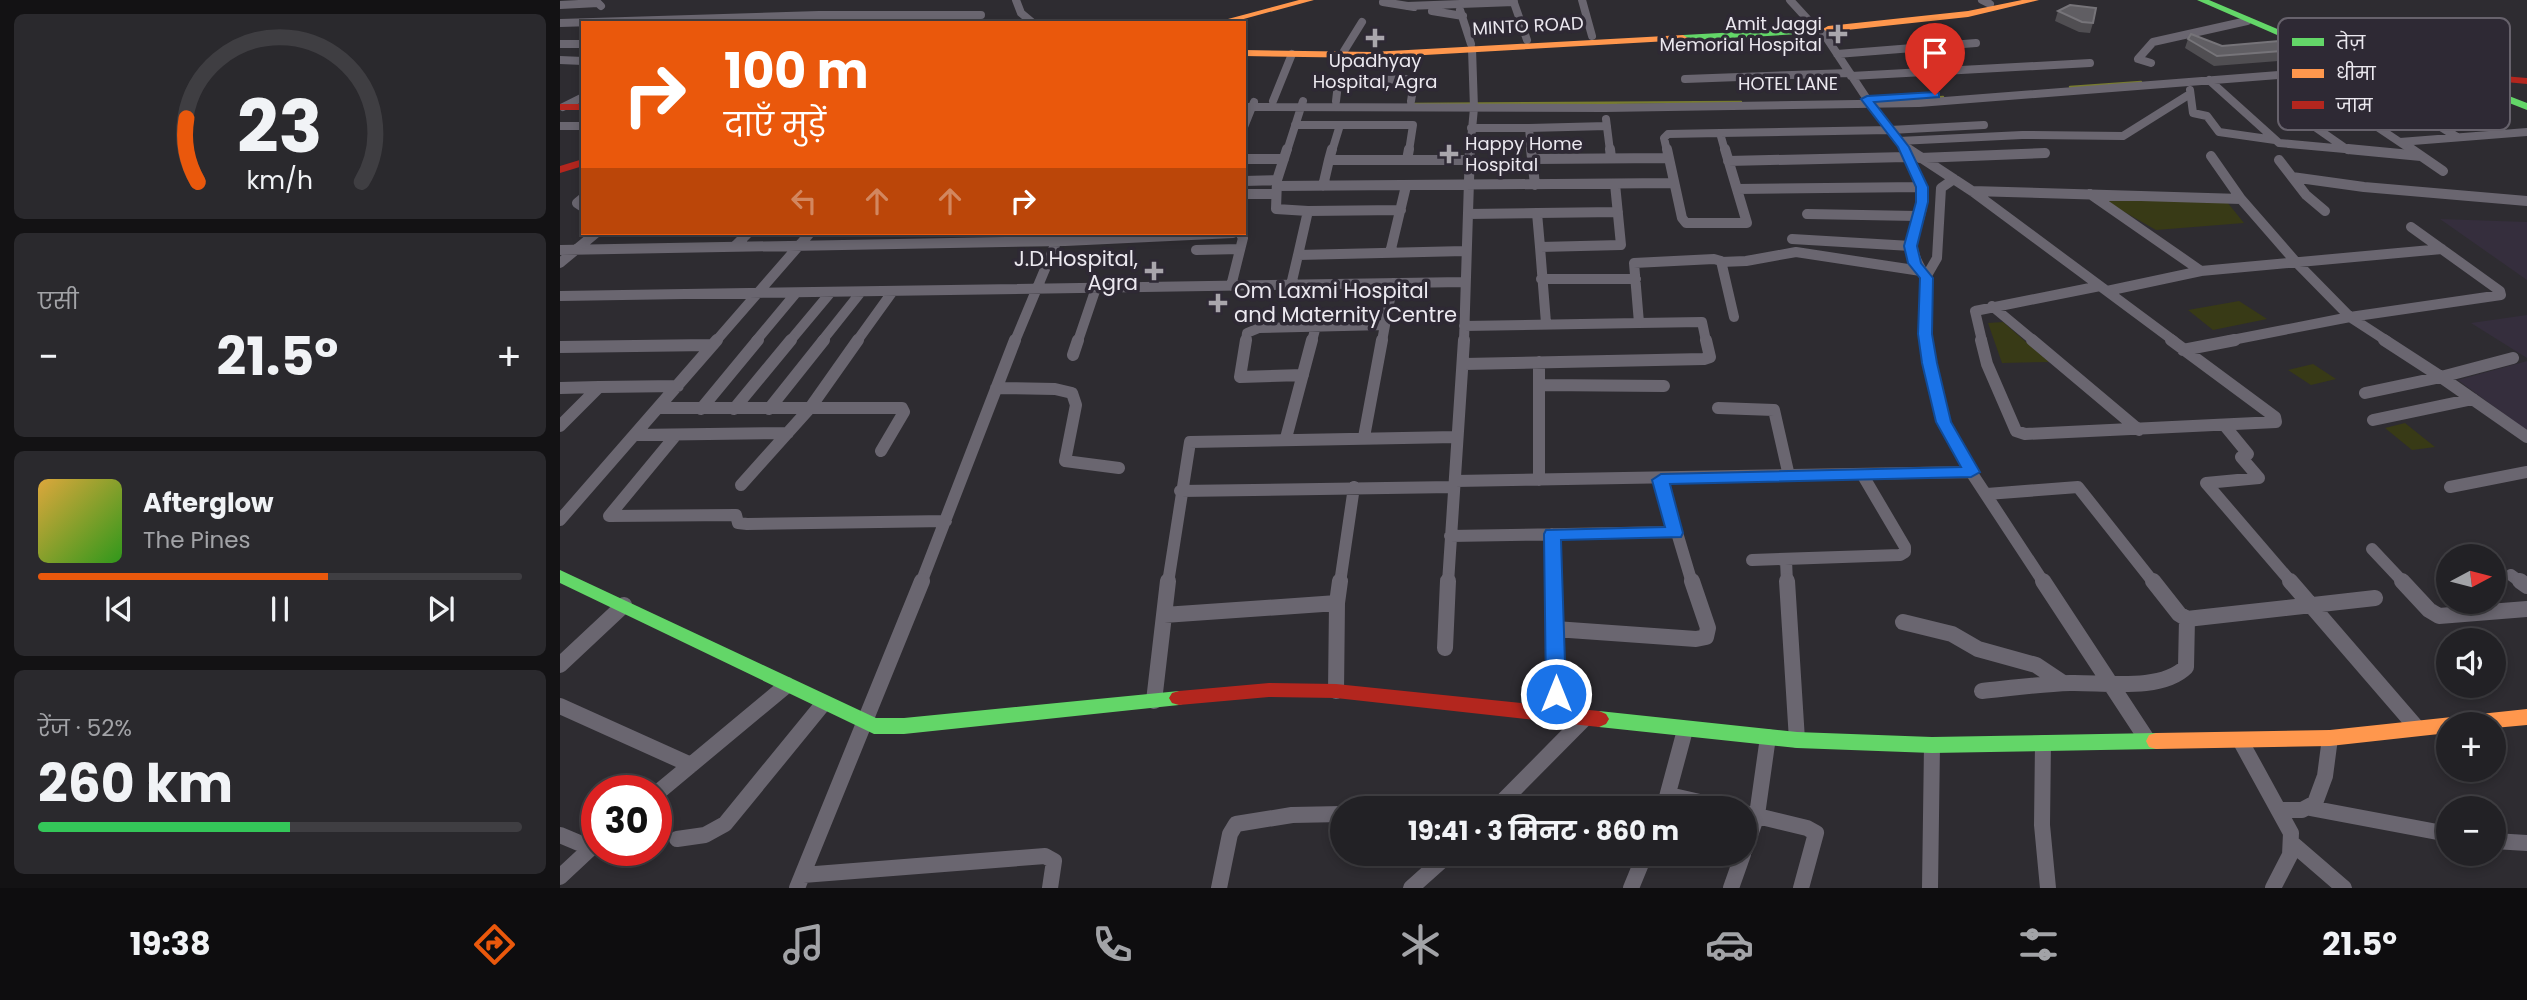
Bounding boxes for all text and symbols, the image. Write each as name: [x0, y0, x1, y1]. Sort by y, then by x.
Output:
street label: MINTO ROAD: [1472, 10, 1584, 41]
place label: Amit Jaggi Memorial Hospital: [1660, 11, 1822, 57]
legend: [2278, 18, 2510, 130]
pin: [1905, 23, 1965, 95]
marker: Amit Jaggi Memorial Hospital: [1828, 24, 1848, 44]
marker: Upadhyay Hospital, Agra: [1365, 28, 1385, 48]
text: तेज़: [2335, 29, 2366, 56]
icon: arrive: [1916, 34, 1954, 72]
text: 100 m: [724, 37, 869, 105]
place label: Upadhyay Hospital, Agra: [1313, 48, 1437, 94]
icon: right: [609, 49, 700, 140]
text: धीमा: [2336, 60, 2377, 87]
street label: HOTEL LANE: [1738, 71, 1838, 96]
text: 23: [237, 77, 323, 178]
text: जाम: [2335, 92, 2374, 119]
text: दाएँ मुड़ें: [724, 102, 826, 147]
place label: Happy Home Hospital: [1465, 131, 1583, 177]
marker: Happy Home Hospital: [1439, 144, 1459, 164]
text: km/h: [247, 163, 313, 198]
icon: left: [785, 182, 823, 220]
icon: ahead: [858, 182, 896, 220]
icon: ahead: [931, 182, 969, 220]
icon: right: [1004, 182, 1042, 220]
place label: J.D.Hospital, Agra: [1014, 244, 1138, 297]
marker: J.D.Hospital, Agra: [1144, 261, 1164, 281]
place label: Om Laxmi Hospital and Maternity Centre: [1234, 276, 1457, 329]
text: एसी: [38, 285, 79, 317]
marker: Om Laxmi Hospital and Maternity Centre: [1208, 293, 1228, 313]
text: 21.5°: [217, 320, 338, 393]
text: −: [38, 330, 59, 383]
text: +: [496, 330, 522, 383]
text: Afterglow: [143, 485, 274, 521]
text: The Pines: [143, 524, 251, 556]
north arrow: [2436, 544, 2506, 614]
map controls: [2436, 544, 2506, 866]
icon: previous: [100, 590, 138, 628]
icon: pause: [261, 590, 299, 628]
icon: next: [422, 590, 460, 628]
button: sound: [2436, 628, 2506, 698]
position arrow: [1519, 657, 1593, 731]
text: रेंज · 52%: [38, 712, 132, 744]
button: +: [2436, 712, 2506, 782]
text: 260 km: [38, 747, 233, 820]
speed limit sign: 30: [581, 775, 672, 866]
button: −: [2436, 796, 2506, 866]
text: 19:41 · 3 मिनट · 860 m: [1408, 813, 1679, 849]
icon: directions: [470, 920, 519, 969]
icon: music: [779, 920, 828, 969]
icon: phone: [1088, 920, 1137, 969]
icon: climate: [1396, 920, 1445, 969]
icon: car: [1705, 920, 1754, 969]
icon: filters: [2014, 920, 2063, 969]
text: 19:38: [130, 921, 211, 966]
text: 21.5°: [2322, 921, 2397, 966]

